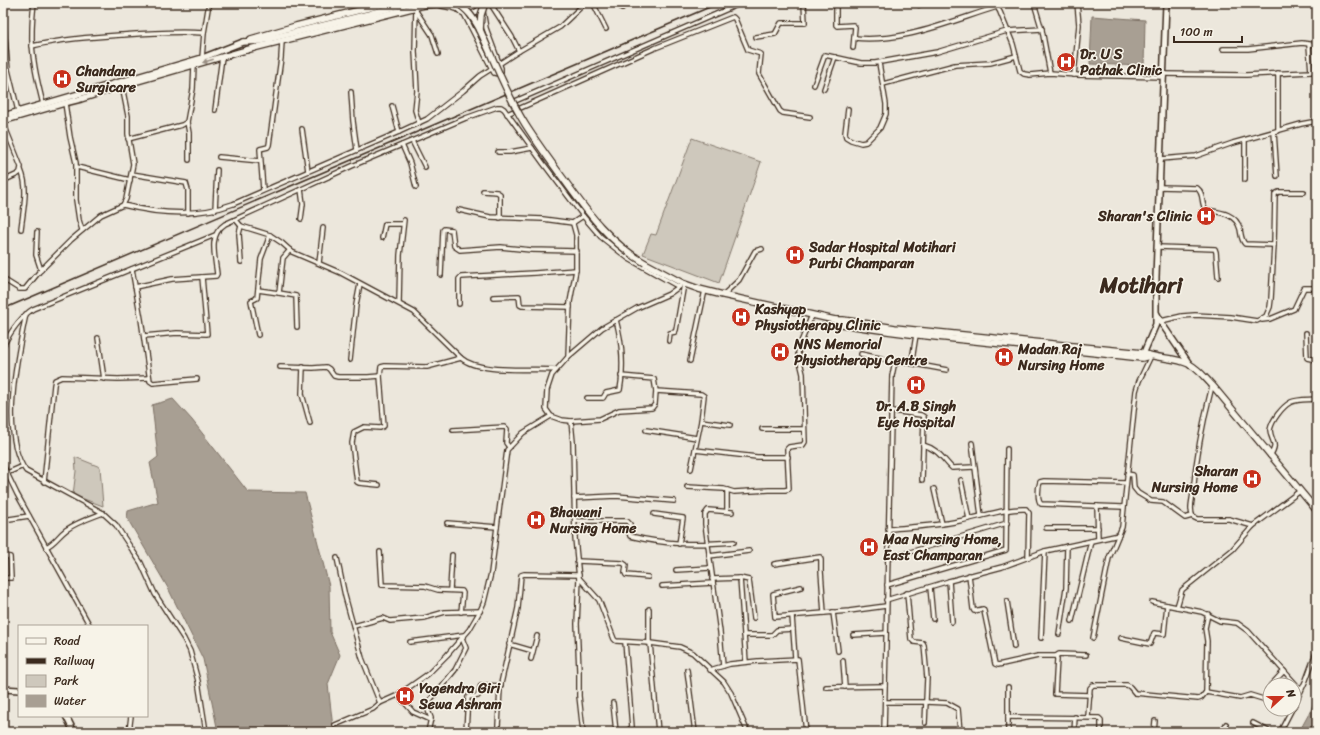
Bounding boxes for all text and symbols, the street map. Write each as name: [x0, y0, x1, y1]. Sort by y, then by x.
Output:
scale bar: [1174, 18, 1242, 44]
text: 100 m: [1180, 21, 1213, 43]
place label: Dr. U S Pathak Clinic: [1080, 42, 1163, 83]
hospital icon: Dr. U S Pathak Clinic: [1055, 51, 1077, 73]
one-way arrow: [202, 58, 214, 64]
place label: Chandana Surgicare: [75, 59, 137, 100]
hospital icon: Chandana Surgicare: [51, 68, 73, 90]
place label: Sharan's Clinic: [1097, 204, 1193, 229]
hospital icon: Sharan's Clinic: [1195, 205, 1217, 227]
place label: Sadar Hospital Motihari Purbi Champaran: [808, 235, 957, 276]
hospital icon: Sadar Hospital Motihari Purbi Champaran: [784, 244, 806, 266]
district label: Motihari: [1099, 266, 1184, 305]
place label: Kashyap Physiotherapy Clinic: [754, 297, 881, 338]
hospital icon: Kashyap Physiotherapy Clinic: [730, 306, 752, 328]
place label: NNS Memorial Physiotherapy Centre: [793, 332, 927, 373]
place label: Madan Raj Nursing Home: [1017, 337, 1105, 378]
hospital icon: NNS Memorial Physiotherapy Centre: [769, 341, 791, 363]
hospital icon: Madan Raj Nursing Home: [993, 346, 1015, 368]
hospital icon: Dr. A.B Singh Eye Hospital: [905, 374, 927, 396]
place label: Dr. A.B Singh Eye Hospital: [876, 394, 957, 435]
place label: Sharan Nursing Home: [1151, 459, 1239, 500]
hospital icon: Sharan Nursing Home: [1241, 468, 1263, 490]
place label: Bhawani Nursing Home: [549, 500, 637, 541]
hospital icon: Bhawani Nursing Home: [525, 509, 547, 531]
place label: Maa Nursing Home, East Champaran: [882, 527, 1002, 568]
hospital icon: Maa Nursing Home, East Champaran: [858, 536, 880, 558]
legend: [18, 625, 148, 717]
text: Road: [54, 630, 81, 652]
text: Railway: [54, 650, 95, 672]
text: Park: [54, 670, 79, 692]
place label: Yogendra Giri Sewa Ashram: [418, 676, 502, 717]
north arrow: [1262, 677, 1302, 717]
hospital icon: Yogendra Giri Sewa Ashram: [394, 685, 416, 707]
text: N: [1280, 685, 1301, 701]
text: Water: [54, 690, 87, 712]

